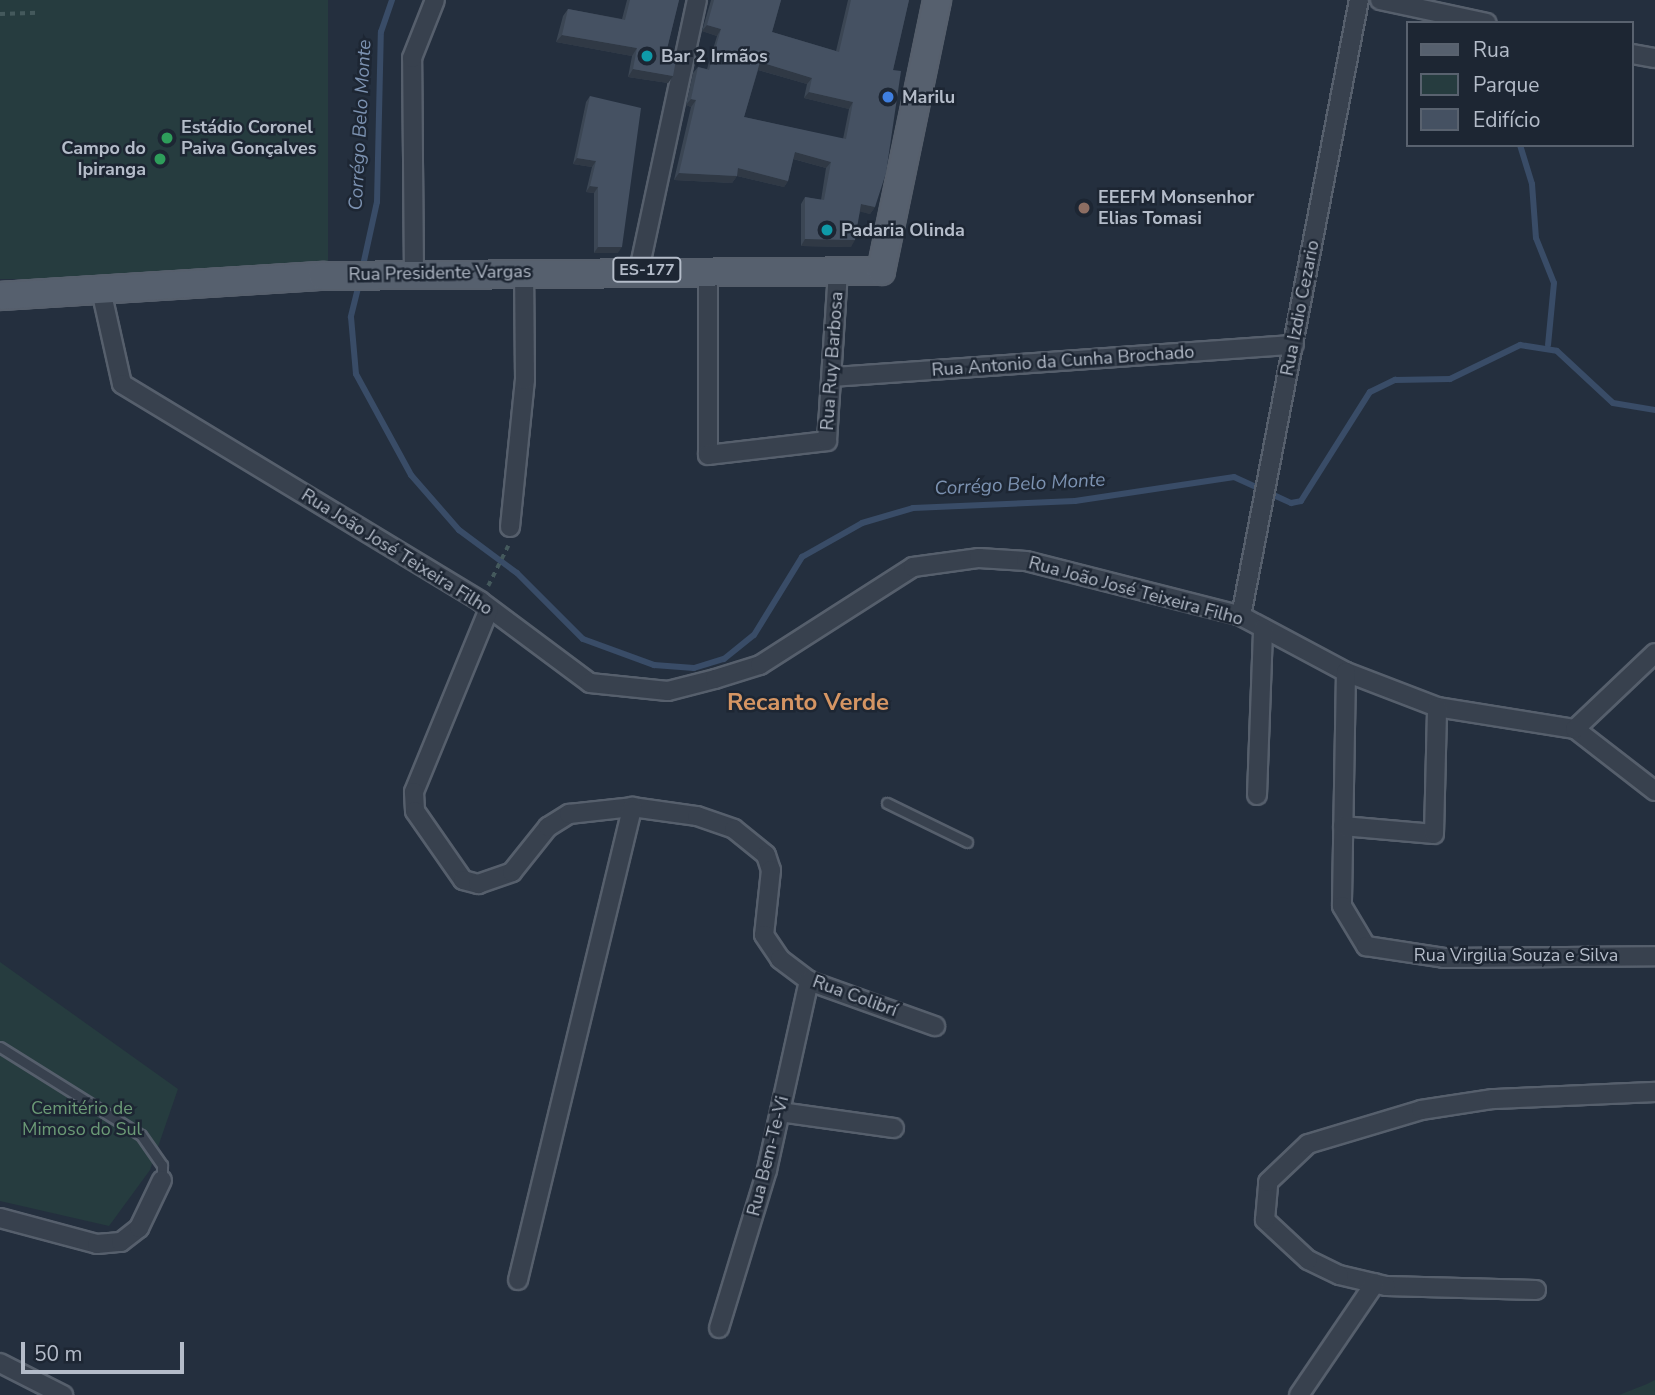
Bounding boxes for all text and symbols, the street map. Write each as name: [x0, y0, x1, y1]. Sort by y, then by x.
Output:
legend: [1406, 21, 1634, 147]
text: Rua: [1473, 36, 1510, 64]
water label: Corrégo Belo Monte: [345, 39, 377, 211]
place label: Bar 2 Irmãos: [661, 45, 768, 67]
marker: Bar 2 Irmãos: [639, 48, 655, 64]
text: Parque: [1473, 71, 1540, 99]
place label: Marilu: [902, 86, 955, 108]
marker: Marilu: [880, 89, 896, 105]
text: Edifício: [1473, 106, 1540, 134]
place label: Estádio Coronel Paiva Gonçalves: [181, 117, 317, 160]
marker: Estádio Coronel Paiva Gonçalves: [159, 130, 175, 146]
place label: Campo do Ipiranga: [61, 138, 146, 180]
marker: Campo do Ipiranga: [152, 151, 168, 167]
place label: EEEFM Monsenhor Elias Tomasi: [1098, 187, 1254, 230]
marker: EEEFM Monsenhor Elias Tomasi: [1076, 200, 1092, 216]
place label: Padaria Olinda: [841, 219, 965, 241]
marker: Padaria Olinda: [819, 222, 835, 238]
street label: Rua Izdio Cezario: [1276, 238, 1324, 378]
road number: ES-177: [612, 258, 682, 282]
street label: Rua Presidente Vargas: [348, 261, 532, 285]
street label: Rua Ruy Barbosa: [816, 291, 848, 431]
street label: Rua Antonio da Cunha Brochado: [931, 341, 1195, 381]
water label: Corrégo Belo Monte: [934, 469, 1106, 501]
street label: Rua João José Teixeira Filho: [297, 484, 497, 620]
street label: Rua João José Teixeira Filho: [1026, 552, 1246, 630]
district label: Recanto Verde: [727, 689, 889, 717]
street label: Rua Virgilia Souza e Silva: [1414, 944, 1618, 966]
street label: Rua Colibrí: [810, 971, 900, 1021]
street label: Rua Bem-Te-Vi: [743, 1094, 793, 1218]
park label: Cemitério de Mimoso do Sul: [22, 1098, 142, 1140]
scale bar: [24, 1328, 187, 1372]
text: 50 m: [34, 1340, 83, 1368]

